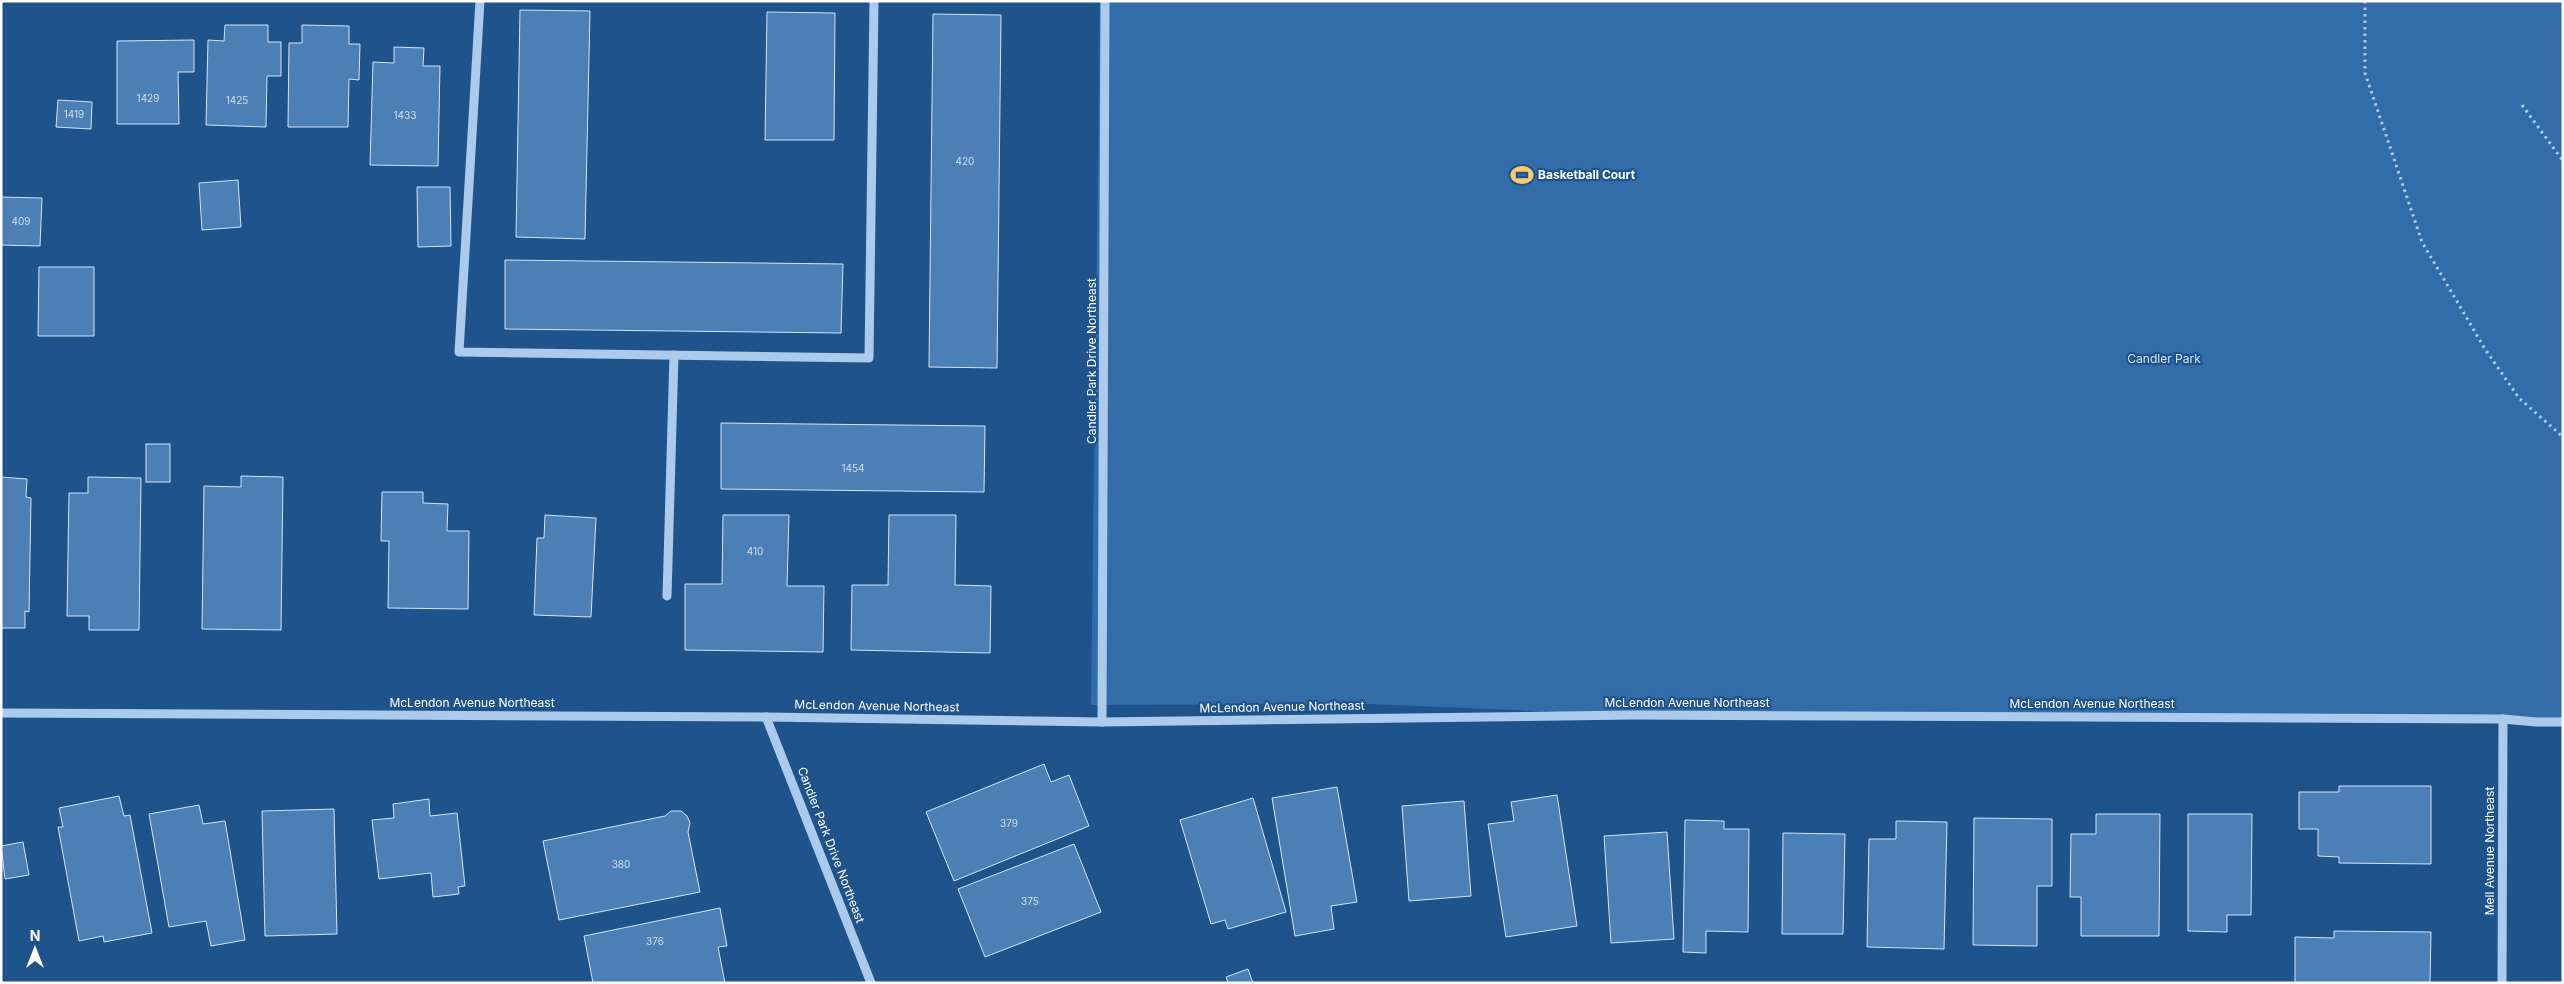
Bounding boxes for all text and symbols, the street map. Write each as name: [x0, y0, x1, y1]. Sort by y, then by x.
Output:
house number: 1429: [137, 92, 159, 104]
house number: 1425: [226, 94, 248, 106]
house number: 1419: [64, 108, 84, 120]
house number: 1433: [394, 109, 416, 121]
house number: 420: [956, 155, 974, 167]
sports icon: Basketball Court: [1509, 162, 1535, 188]
place label: Basketball Court: [1538, 167, 1636, 182]
house number: 409: [12, 215, 30, 227]
street label: Candler Park Drive Northeast: [1084, 278, 1099, 444]
park label: Candler Park: [2127, 351, 2201, 366]
house number: 1454: [841, 462, 865, 474]
house number: 410: [747, 545, 763, 557]
street label: McLendon Avenue Northeast: [389, 695, 555, 710]
street label: McLendon Avenue Northeast: [1604, 695, 1770, 710]
street label: McLendon Avenue Northeast: [2009, 696, 2175, 711]
street label: McLendon Avenue Northeast: [794, 697, 960, 714]
street label: McLendon Avenue Northeast: [1199, 698, 1365, 715]
street label: Candler Park Drive Northeast: [795, 765, 868, 925]
street label: Mell Avenue Northeast: [2482, 787, 2497, 915]
house number: 379: [1000, 817, 1018, 829]
house number: 380: [612, 858, 630, 870]
house number: 375: [1021, 895, 1039, 907]
north arrow: [10, 924, 60, 974]
text: N: [30, 927, 40, 944]
house number: 376: [646, 935, 664, 947]

